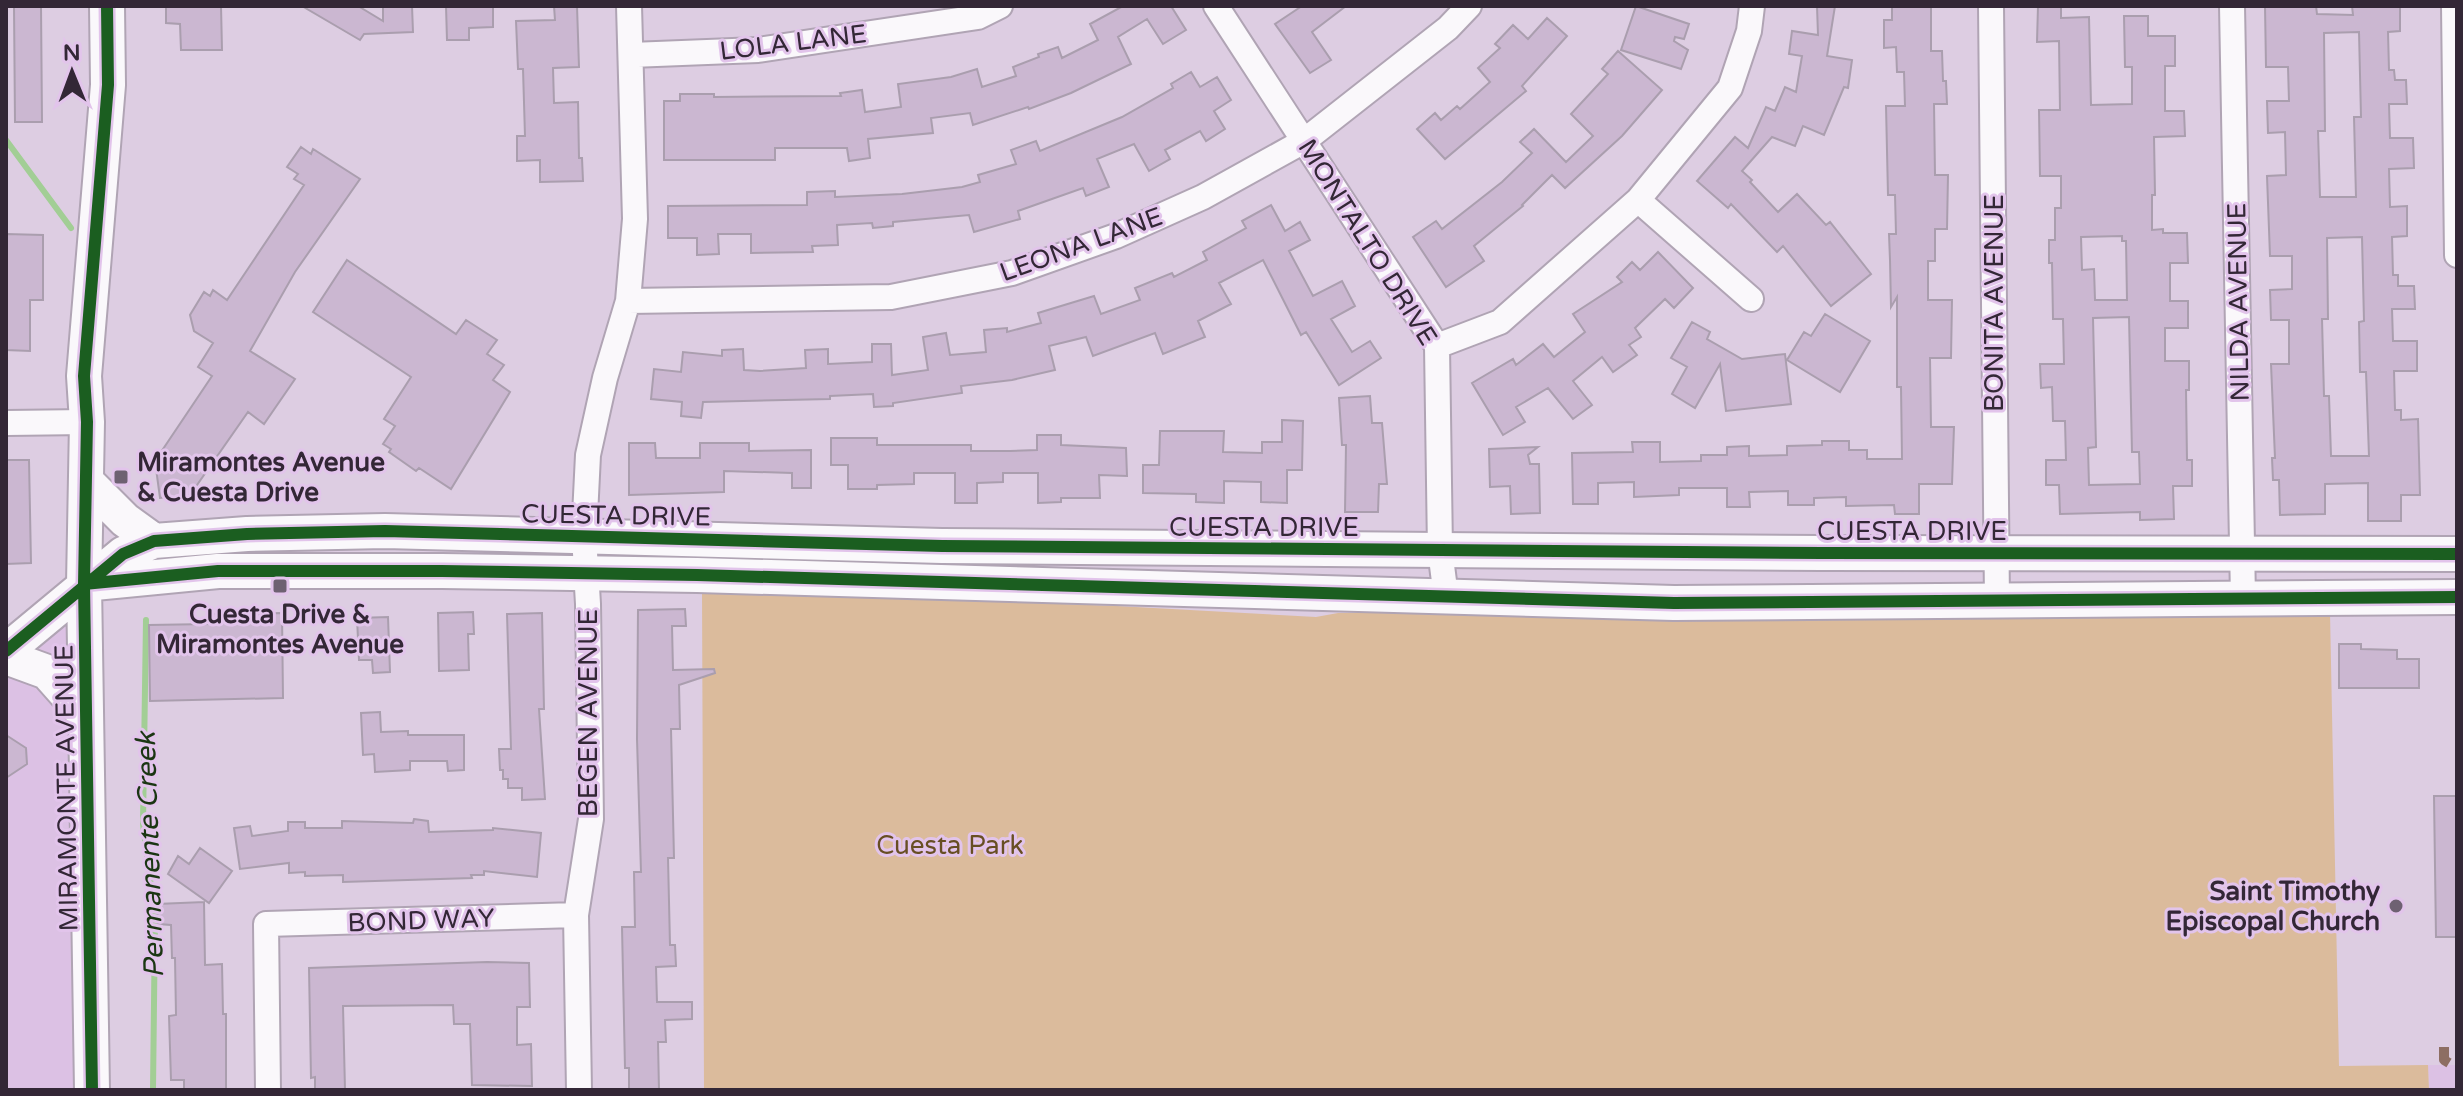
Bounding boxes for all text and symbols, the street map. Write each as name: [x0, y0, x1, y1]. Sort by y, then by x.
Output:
street label: LOLA LANE: [718, 18, 868, 67]
north arrow: [32, 32, 112, 112]
text: N: [63, 40, 81, 66]
street label: MONTALTO DRIVE: [1292, 134, 1444, 351]
street label: BONITA AVENUE: [1979, 194, 2010, 412]
street label: LEONA LANE: [996, 201, 1167, 288]
street label: NILDA AVENUE: [2221, 202, 2256, 402]
place label: Miramontes Avenue & Cuesta Drive: [137, 447, 385, 508]
marker: Miramontes Avenue & Cuesta Drive: [112, 468, 130, 486]
street label: CUESTA DRIVE: [521, 498, 711, 533]
street label: CUESTA DRIVE: [1169, 512, 1359, 543]
street label: CUESTA DRIVE: [1817, 516, 2007, 547]
marker: Cuesta Drive & Miramontes Avenue: [271, 577, 289, 595]
place label: Cuesta Drive & Miramontes Avenue: [156, 599, 404, 660]
street label: BEGEN AVENUE: [573, 609, 604, 817]
street label: MIRAMONTE AVENUE: [48, 644, 85, 932]
water label: Permanente Creek: [129, 730, 171, 979]
park label: Cuesta Park: [876, 830, 1024, 861]
place label: Saint Timothy Episcopal Church: [2166, 876, 2380, 937]
marker: Saint Timothy Episcopal Church: [2387, 897, 2405, 915]
street label: BOND WAY: [347, 902, 495, 939]

